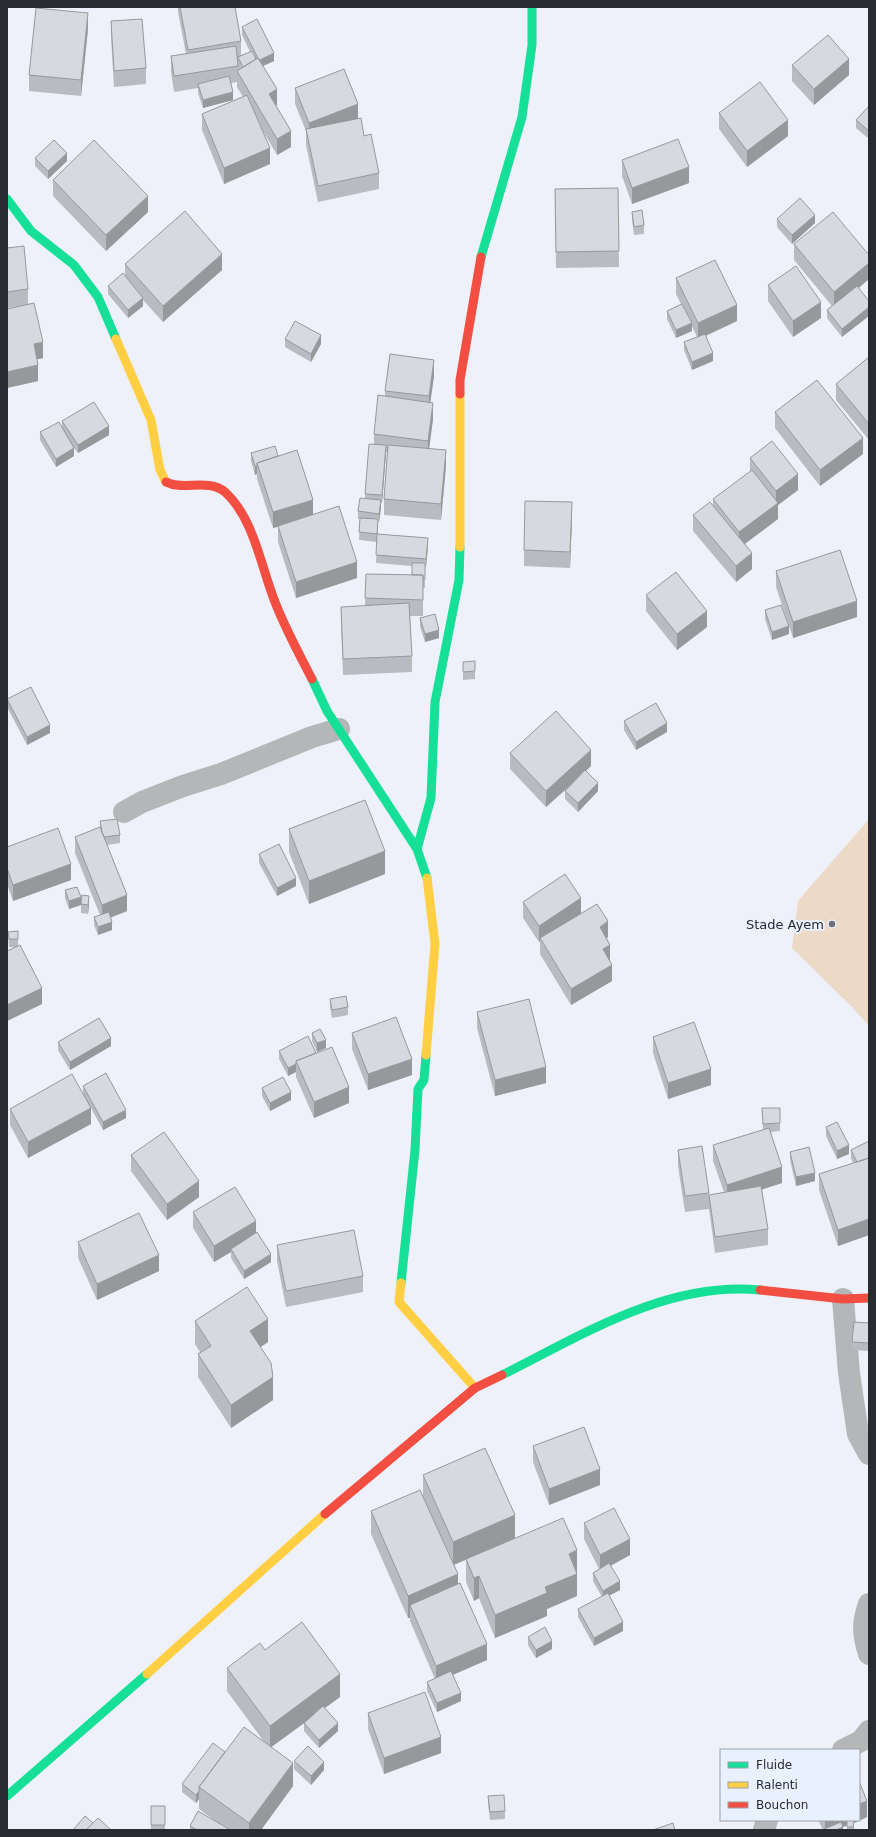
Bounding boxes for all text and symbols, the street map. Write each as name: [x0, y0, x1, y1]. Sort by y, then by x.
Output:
place label: Stade Ayem: [746, 917, 824, 932]
marker: Stade Ayem: [827, 919, 837, 929]
legend: [720, 1749, 860, 1821]
text: Fluide: [756, 1758, 792, 1772]
text: Ralenti: [756, 1778, 798, 1792]
text: Bouchon: [756, 1798, 808, 1812]

